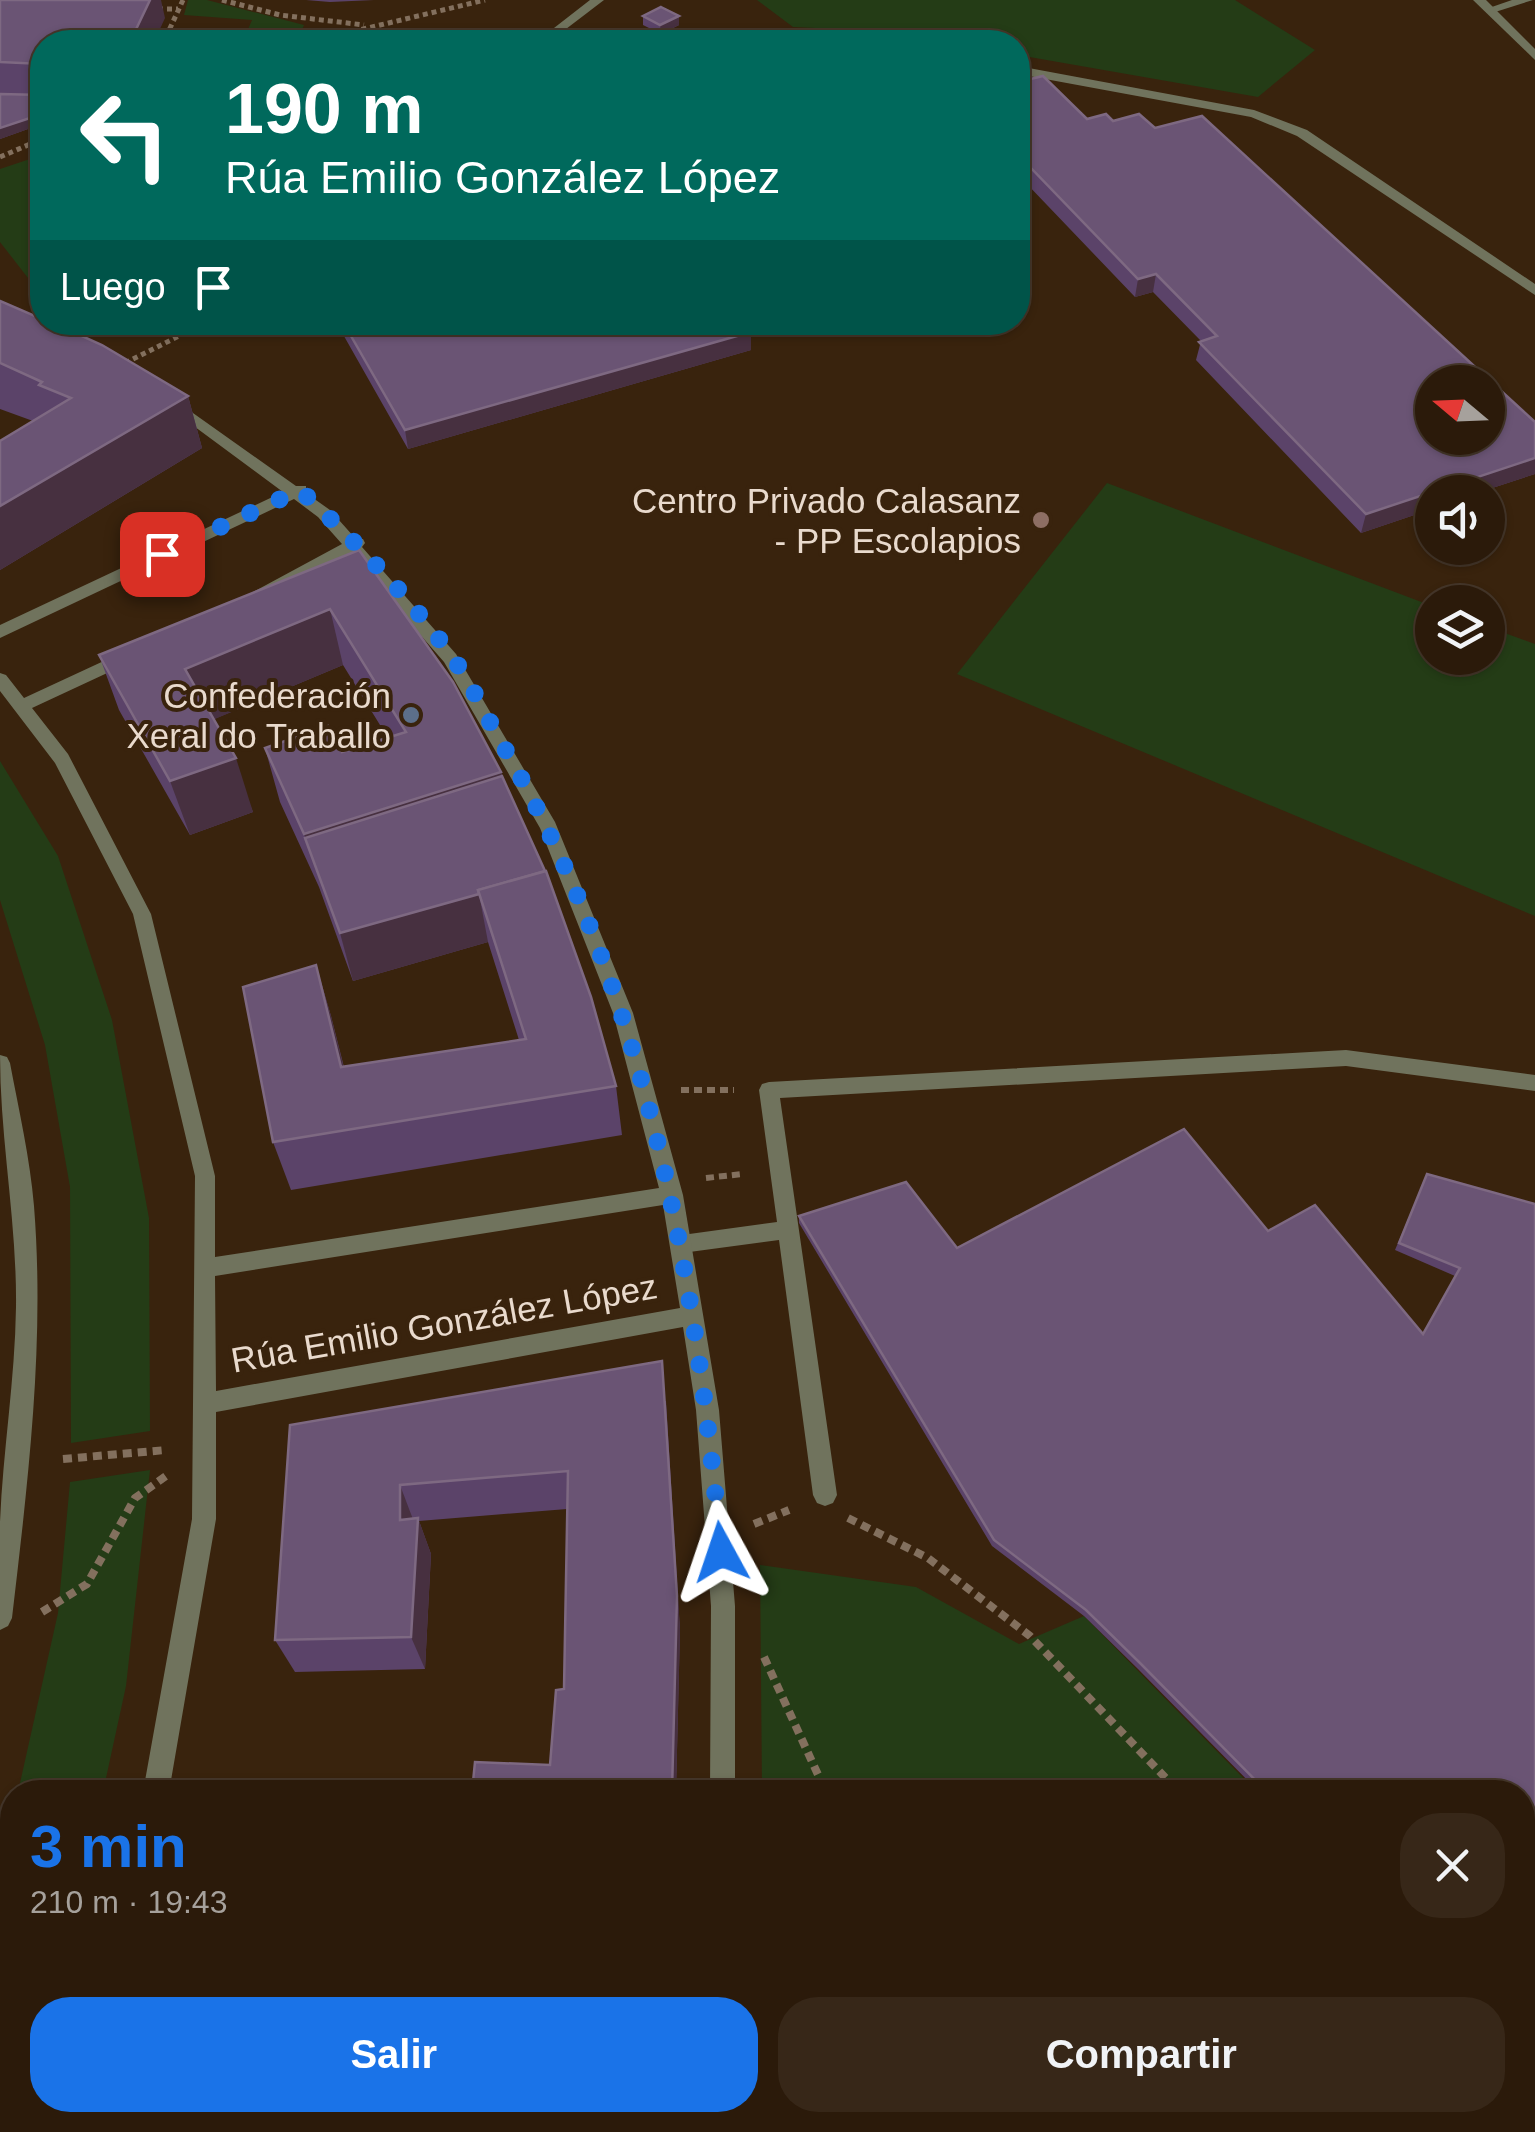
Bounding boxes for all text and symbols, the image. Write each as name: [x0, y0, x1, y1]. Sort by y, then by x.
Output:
icon: left: [60, 70, 190, 200]
text: 190 m: [225, 70, 423, 148]
text: Rúa Emilio González López: [225, 152, 780, 203]
icon: arrive: [186, 260, 241, 315]
text: Luego: [60, 266, 166, 308]
north arrow: [1415, 365, 1505, 455]
map controls: [1415, 365, 1505, 675]
button: sound: [1415, 475, 1505, 565]
place label: Centro Privado Calasanz - PP Escolapios: [632, 481, 1021, 560]
marker: Centro Privado Calasanz - PP Escolapios: [1030, 509, 1052, 531]
pin: [120, 512, 205, 597]
icon: arrive: [135, 527, 190, 582]
button: layers: [1415, 585, 1505, 675]
place label: Confederación Xeral do Traballo: [126, 676, 391, 755]
marker: Confederación Xeral do Traballo: [400, 704, 422, 726]
street label: Rúa Emilio González López: [228, 1266, 660, 1380]
position arrow: [669, 1500, 773, 1604]
text: 3 min: [30, 1813, 187, 1880]
button: close: [1400, 1813, 1505, 1918]
text: 210 m · 19:43: [30, 1884, 227, 1920]
button: Salir: [30, 1997, 758, 2112]
button: Compartir: [778, 1997, 1505, 2112]

